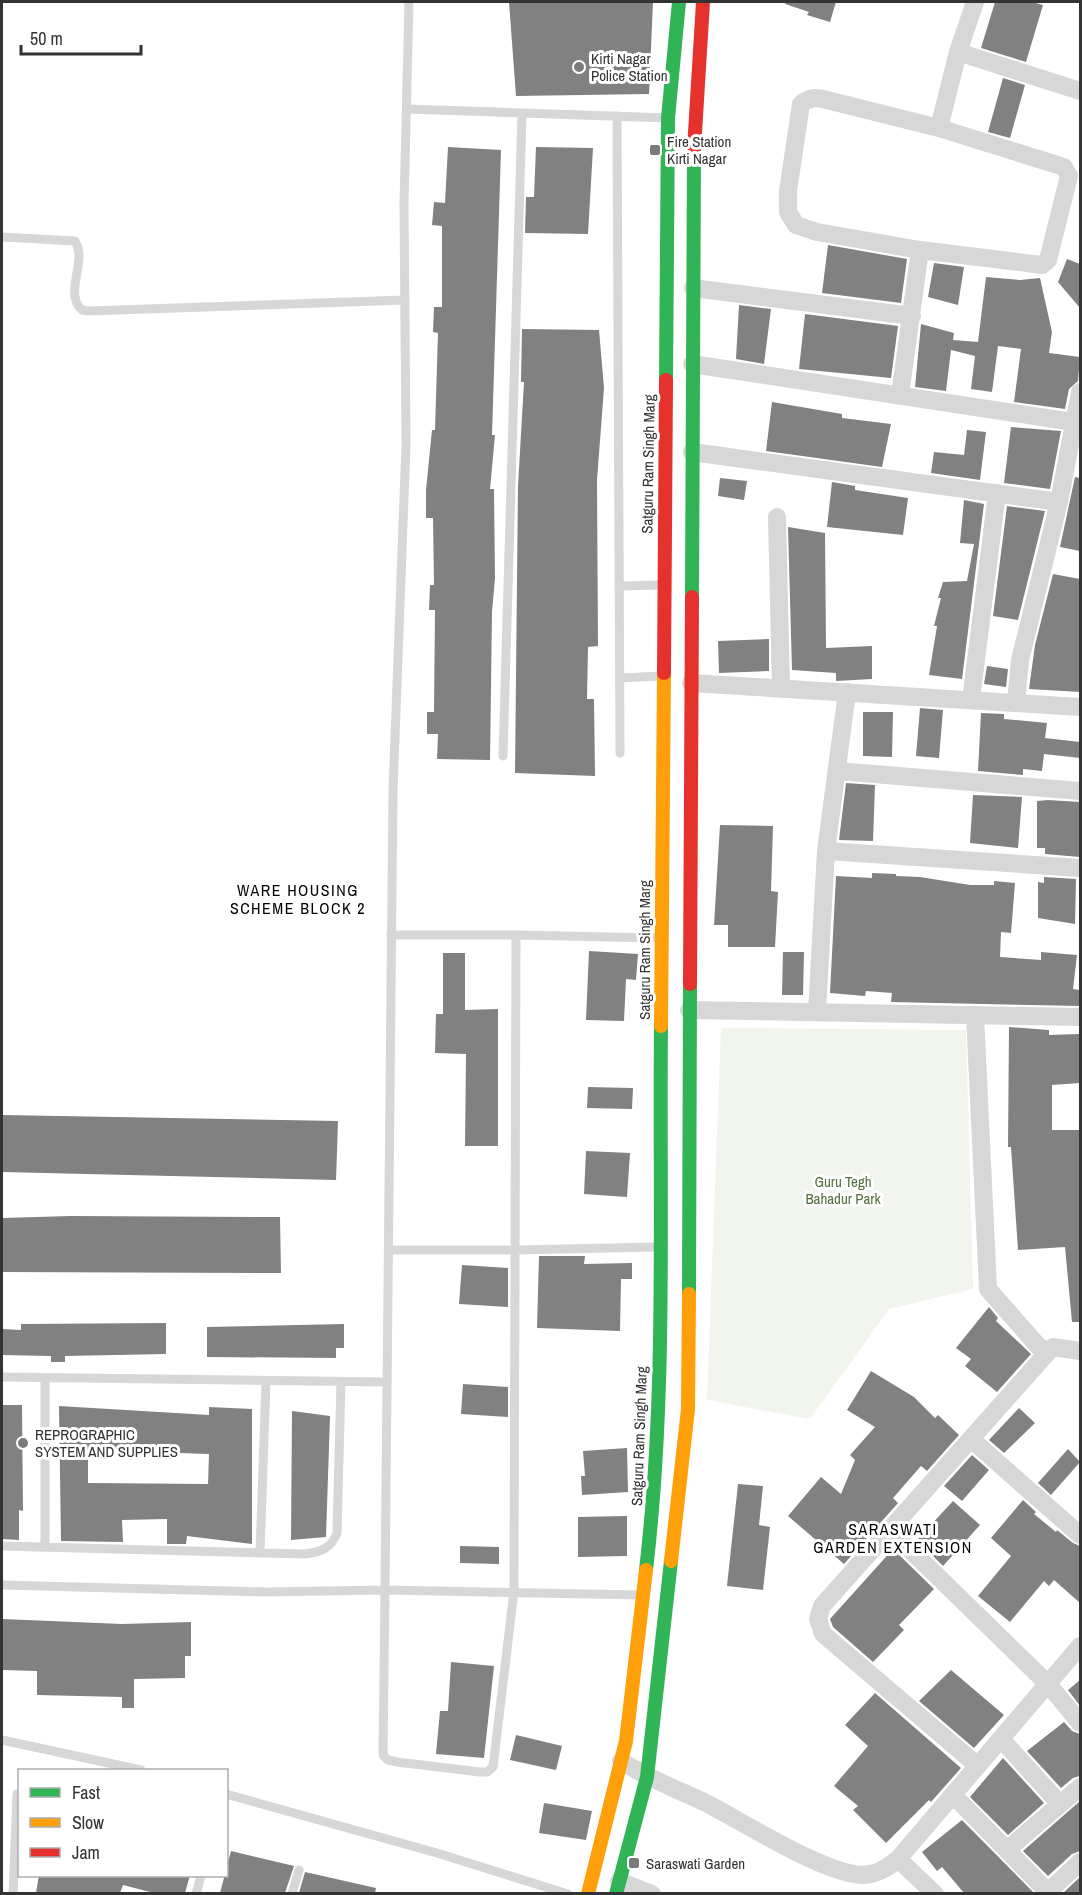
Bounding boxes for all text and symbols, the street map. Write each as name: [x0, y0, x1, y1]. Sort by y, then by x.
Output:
scale bar: [21, 18, 141, 56]
text: 50 m: [30, 26, 63, 51]
place label: Kirti Nagar Police Station: [591, 48, 668, 86]
marker: Kirti Nagar Police Station: [572, 60, 586, 74]
place label: Fire Station Kirti Nagar: [667, 131, 731, 169]
marker: Fire Station Kirti Nagar: [648, 143, 662, 157]
street label: Satguru Ram Singh Marg: [636, 394, 660, 534]
district label: WARE HOUSING SCHEME BLOCK 2: [230, 879, 366, 919]
street label: Satguru Ram Singh Marg: [634, 880, 655, 1020]
park label: Guru Tegh Bahadur Park: [805, 1171, 881, 1209]
street label: Satguru Ram Singh Marg: [626, 1366, 652, 1506]
place label: REPROGRAPHIC SYSTEM AND SUPPLIES: [35, 1424, 178, 1462]
marker: REPROGRAPHIC SYSTEM AND SUPPLIES: [16, 1436, 30, 1450]
district label: SARASWATI GARDEN EXTENSION: [813, 1518, 973, 1558]
legend: [18, 1769, 228, 1877]
text: Fast: [72, 1780, 100, 1805]
text: Slow: [72, 1810, 104, 1835]
text: Jam: [72, 1840, 100, 1865]
place label: Saraswati Garden: [646, 1853, 745, 1874]
marker: Saraswati Garden: [627, 1856, 641, 1870]

